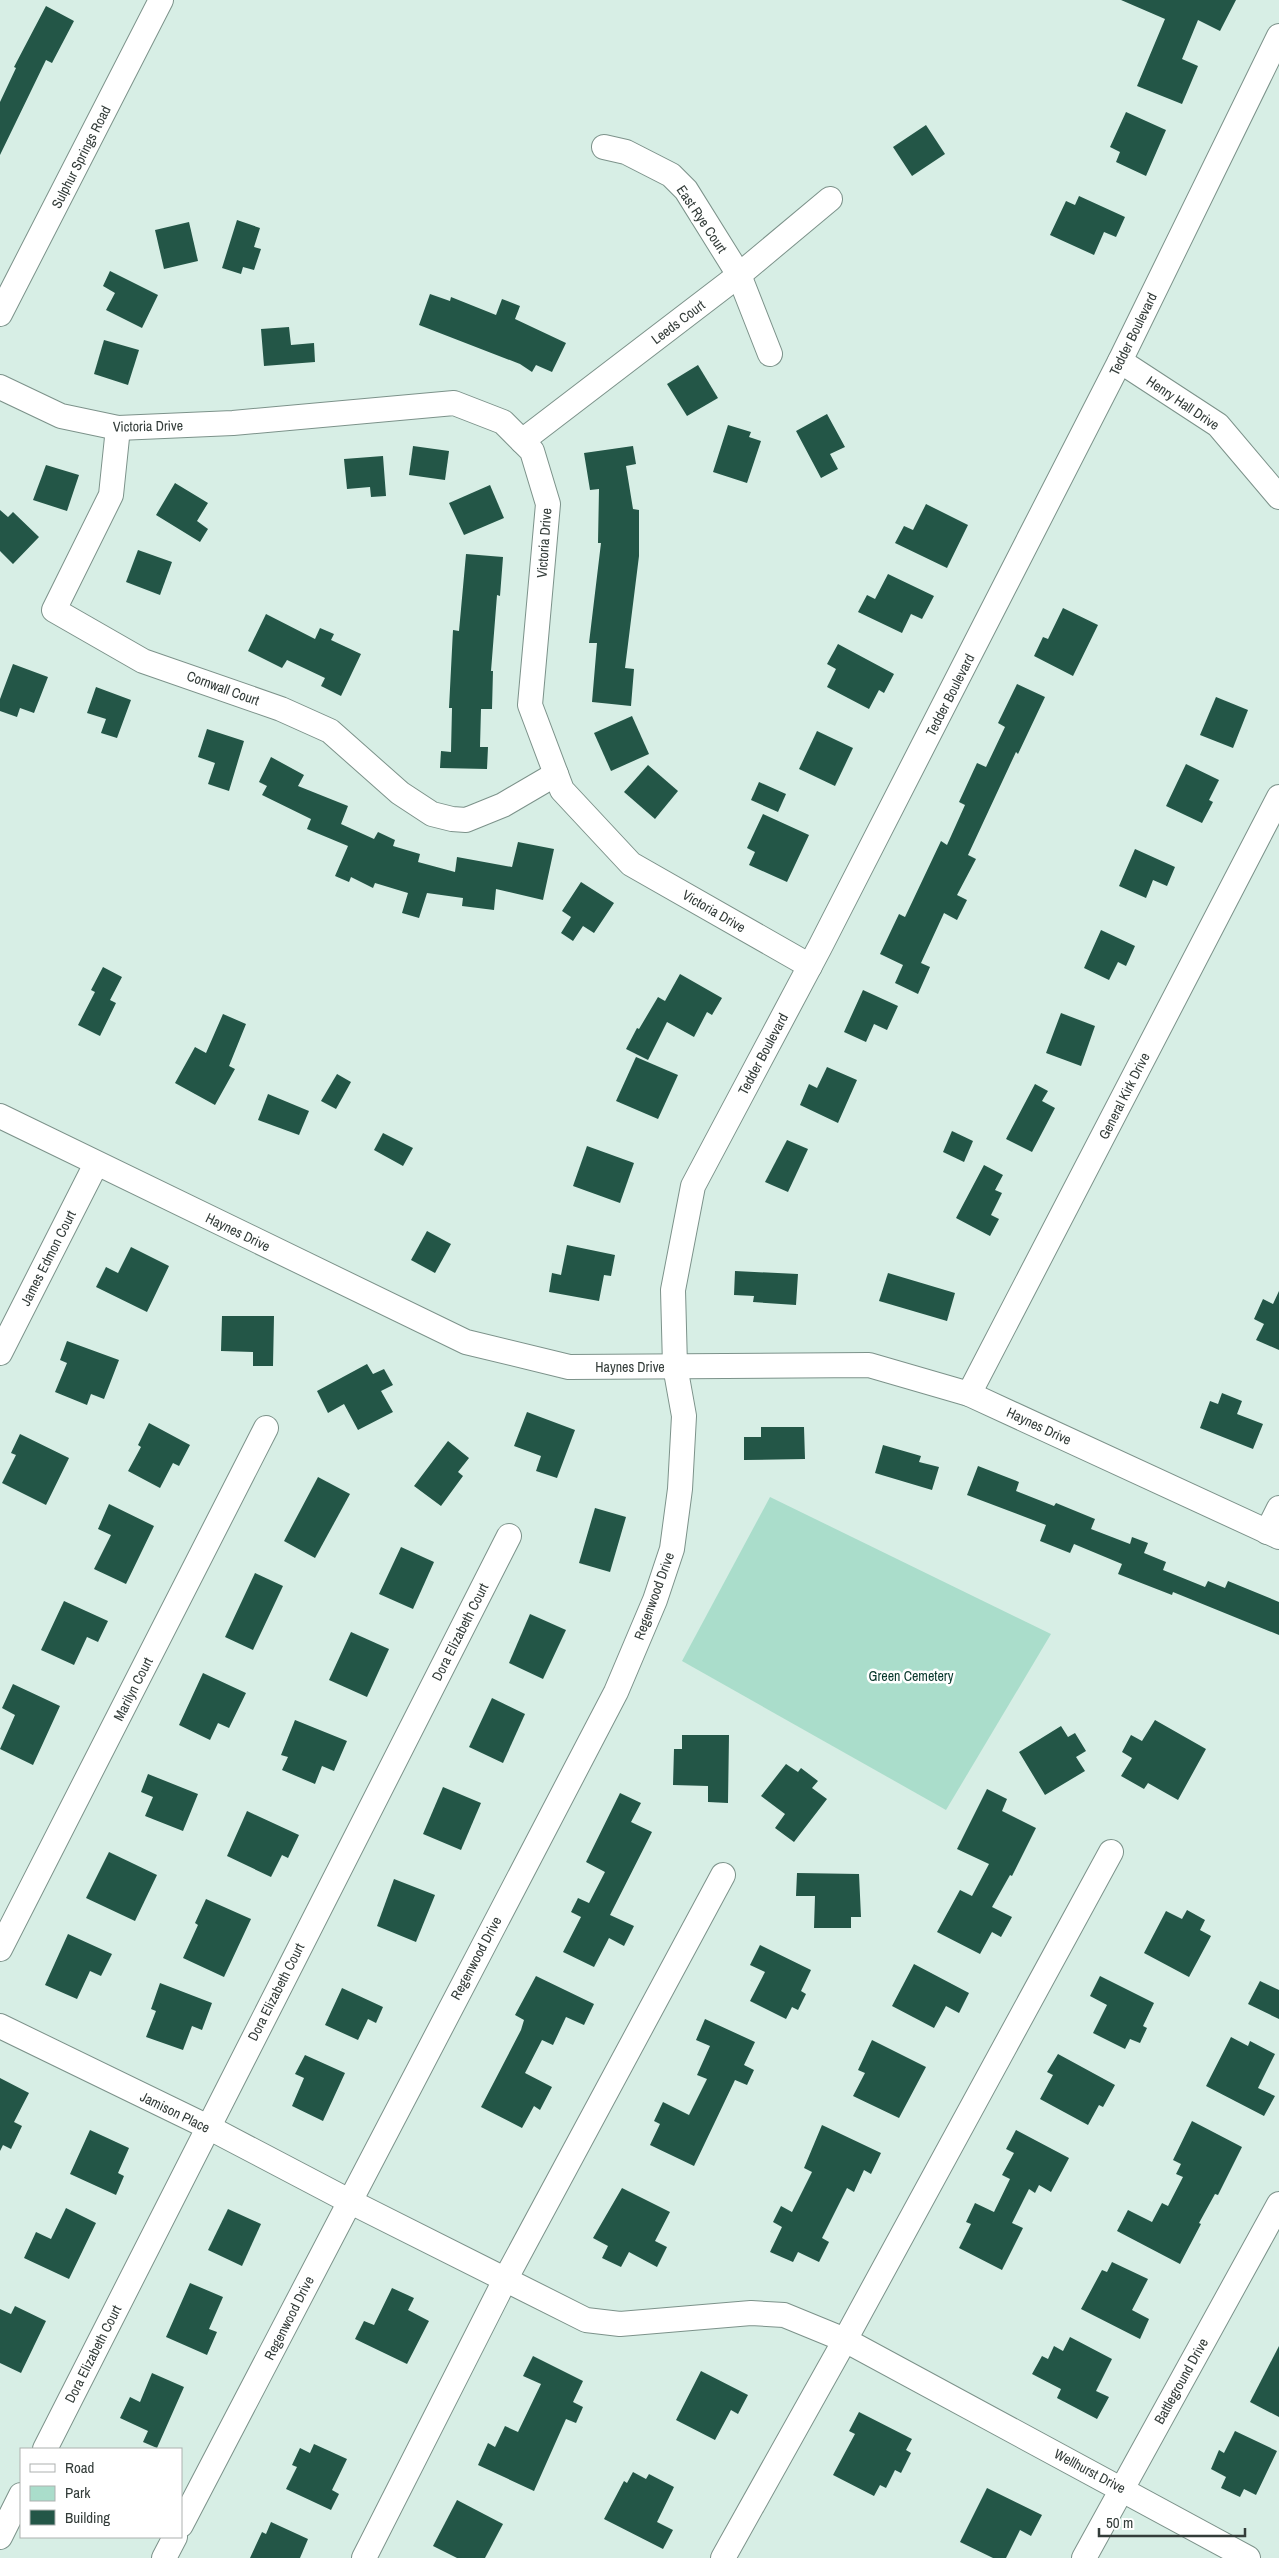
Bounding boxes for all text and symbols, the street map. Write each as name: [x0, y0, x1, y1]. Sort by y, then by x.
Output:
street label: Sulphur Springs Road: [47, 103, 115, 211]
street label: East Rye Court: [673, 182, 731, 256]
street label: Tedder Boulevard: [1105, 290, 1161, 378]
street label: Leeds Court: [648, 296, 708, 348]
street label: Henry Hall Drive: [1143, 372, 1223, 434]
street label: Victoria Drive: [113, 416, 183, 436]
street label: Victoria Drive: [533, 507, 555, 579]
street label: Tedder Boulevard: [922, 651, 978, 739]
street label: Cornwall Court: [184, 667, 262, 709]
street label: Victoria Drive: [679, 886, 749, 936]
street label: Tedder Boulevard: [734, 1010, 792, 1098]
street label: General Kirk Drive: [1094, 1050, 1154, 1142]
street label: James Edmon Court: [16, 1207, 80, 1309]
street label: Haynes Drive: [203, 1209, 273, 1255]
street label: Haynes Drive: [595, 1358, 665, 1376]
street label: Haynes Drive: [1004, 1403, 1074, 1449]
street label: Regenwood Drive: [630, 1550, 678, 1642]
street label: Dora Elizabeth Court: [428, 1580, 492, 1684]
street label: Marilyn Court: [109, 1654, 157, 1724]
park label: Green Cemetery: [869, 1667, 954, 1685]
street label: Regenwood Drive: [446, 1913, 506, 2003]
street label: Dora Elizabeth Court: [244, 1940, 308, 2044]
street label: Jamison Place: [137, 2087, 213, 2137]
street label: Regenwood Drive: [260, 2273, 318, 2363]
street label: Dora Elizabeth Court: [61, 2302, 125, 2406]
street label: Battleground Drive: [1150, 2335, 1212, 2427]
street label: Wellhurst Drive: [1051, 2445, 1129, 2497]
legend: [20, 2448, 182, 2538]
text: Road: [65, 2457, 94, 2478]
text: Park: [65, 2482, 91, 2503]
scale bar: [1099, 2506, 1245, 2538]
text: Building: [65, 2507, 110, 2528]
text: 50 m: [1106, 2512, 1133, 2533]

